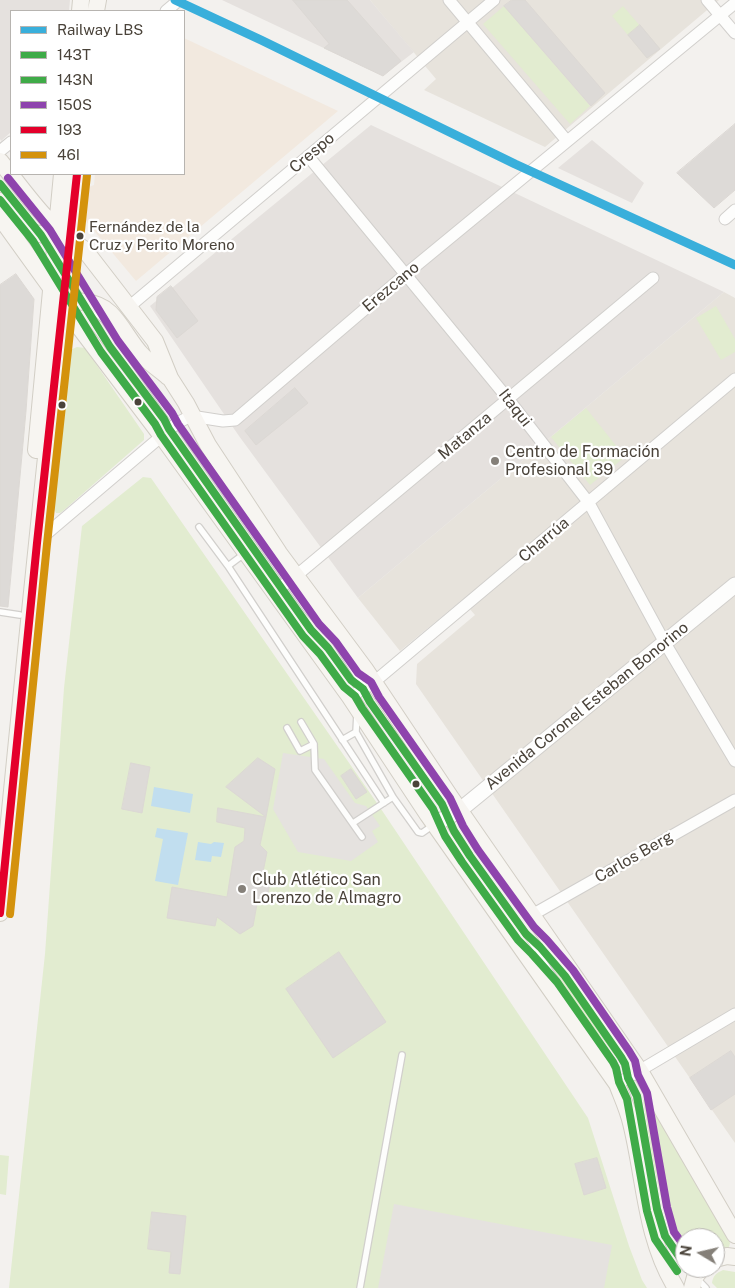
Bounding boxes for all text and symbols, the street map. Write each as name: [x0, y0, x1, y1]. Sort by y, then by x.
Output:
legend: [10, 10, 185, 175]
text: Railway LBS: [57, 21, 143, 38]
text: 143T: [57, 46, 91, 63]
text: 143N: [57, 71, 93, 88]
text: 150S: [57, 96, 92, 113]
text: 193: [57, 121, 82, 138]
street label: Crespo: [286, 129, 338, 177]
text: 46I: [57, 146, 80, 163]
place label: Fernández de la Cruz y Perito Moreno: [89, 218, 235, 253]
marker: Fernández de la Cruz y Perito Moreno: [75, 231, 85, 241]
street label: Erezcano: [359, 258, 423, 316]
street label: Itaqui: [494, 385, 536, 431]
unlabelled marker: [133, 397, 143, 407]
unlabelled marker: [57, 400, 67, 410]
street label: Matanza: [435, 408, 495, 464]
place label: Centro de Formación Profesional 39: [505, 442, 660, 480]
marker: Centro de Formación Profesional 39: [489, 455, 501, 467]
street label: Charrúa: [515, 513, 573, 567]
street label: Avenida Coronel Esteban Bonorino: [481, 618, 693, 794]
unlabelled marker: [411, 779, 421, 789]
street label: Carlos Berg: [591, 827, 677, 887]
place label: Club Atlético San Lorenzo de Almagro: [252, 870, 401, 908]
marker: Club Atlético San Lorenzo de Almagro: [236, 883, 248, 895]
north arrow: [675, 1228, 725, 1278]
text: N: [677, 1244, 695, 1257]

